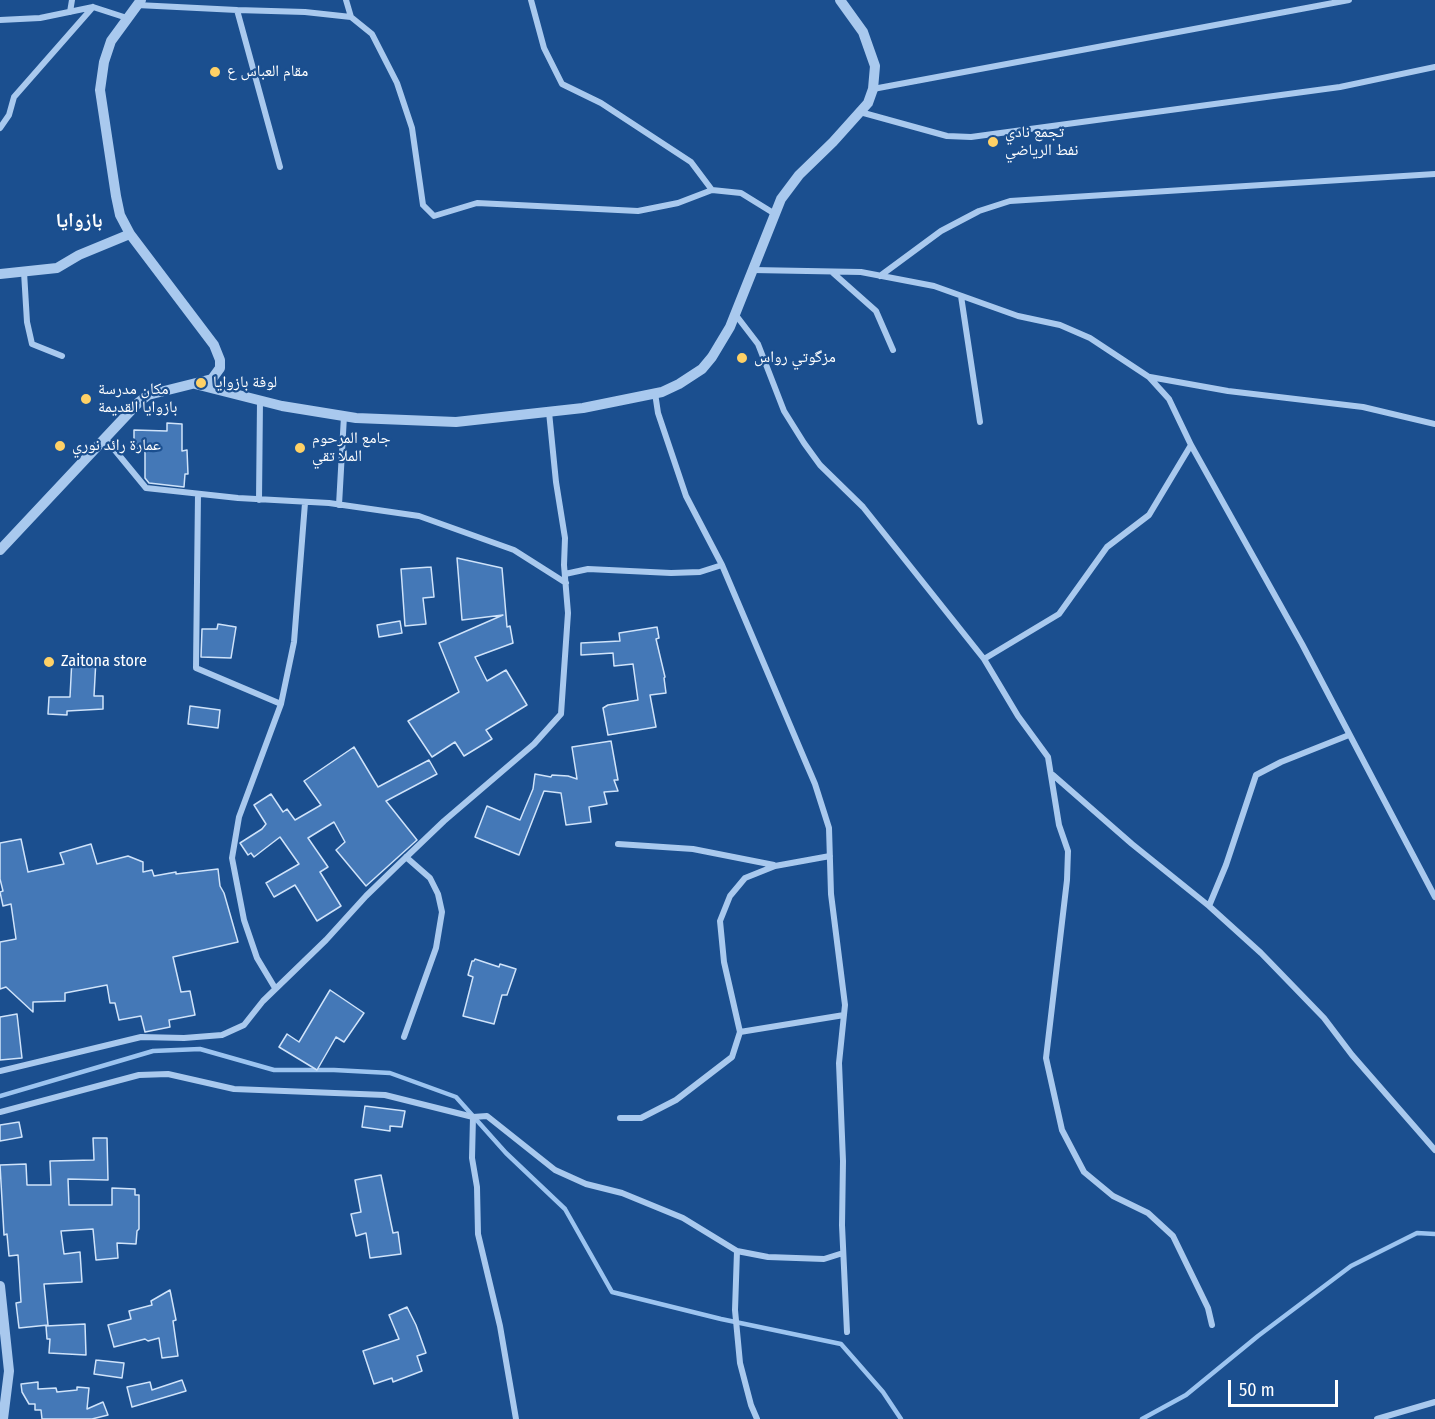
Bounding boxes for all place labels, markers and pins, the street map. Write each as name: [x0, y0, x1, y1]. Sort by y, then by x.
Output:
place label: مقام العباس ع: [227, 62, 308, 82]
marker: مقام العباس ع: [208, 65, 222, 79]
place label: تجمع نادي نفط الرياضي: [1005, 123, 1079, 161]
marker: تجمع نادي نفط الرياضي: [986, 135, 1000, 149]
place label: مزگوتي رواس: [754, 348, 836, 368]
marker: مزگوتي رواس: [735, 351, 749, 365]
place label: لوفة بازوايا: [213, 373, 277, 393]
marker: لوفة بازوايا: [194, 376, 208, 390]
place label: مكان مدرسة بازوايا القديمة: [98, 380, 178, 418]
marker: مكان مدرسة بازوايا القديمة: [79, 392, 93, 406]
place label: جامع المرحوم الملا تقي: [312, 429, 391, 467]
place label: عمارة رائد نوري: [72, 436, 161, 456]
marker: عمارة رائد نوري: [53, 439, 67, 453]
marker: جامع المرحوم الملا تقي: [293, 441, 307, 455]
place label: Zaitona store: [61, 652, 147, 672]
marker: Zaitona store: [42, 655, 56, 669]

